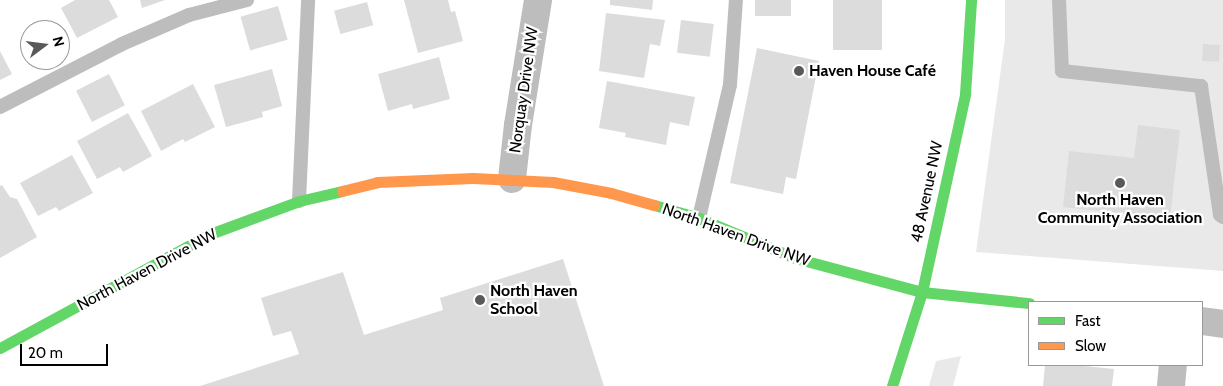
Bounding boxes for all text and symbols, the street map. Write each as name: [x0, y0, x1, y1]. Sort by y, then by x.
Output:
north arrow: [20, 20, 70, 70]
street label: Norquay Drive NW: [506, 26, 542, 154]
text: N: [49, 34, 68, 48]
place label: Haven House Café: [809, 61, 936, 81]
marker: Haven House Café: [793, 65, 805, 77]
street label: 48 Avenue NW: [907, 139, 947, 245]
marker: North Haven Community Association: [1114, 177, 1126, 189]
place label: North Haven Community Association: [1038, 190, 1202, 228]
street label: North Haven Drive NW: [660, 199, 812, 271]
street label: North Haven Drive NW: [74, 225, 220, 315]
place label: North Haven School: [490, 281, 577, 319]
marker: North Haven School: [474, 294, 486, 306]
legend: [1028, 301, 1203, 366]
text: Fast: [1075, 312, 1100, 330]
scale bar: [22, 334, 110, 366]
text: Slow: [1075, 337, 1106, 355]
text: 20 m: [28, 344, 63, 362]

